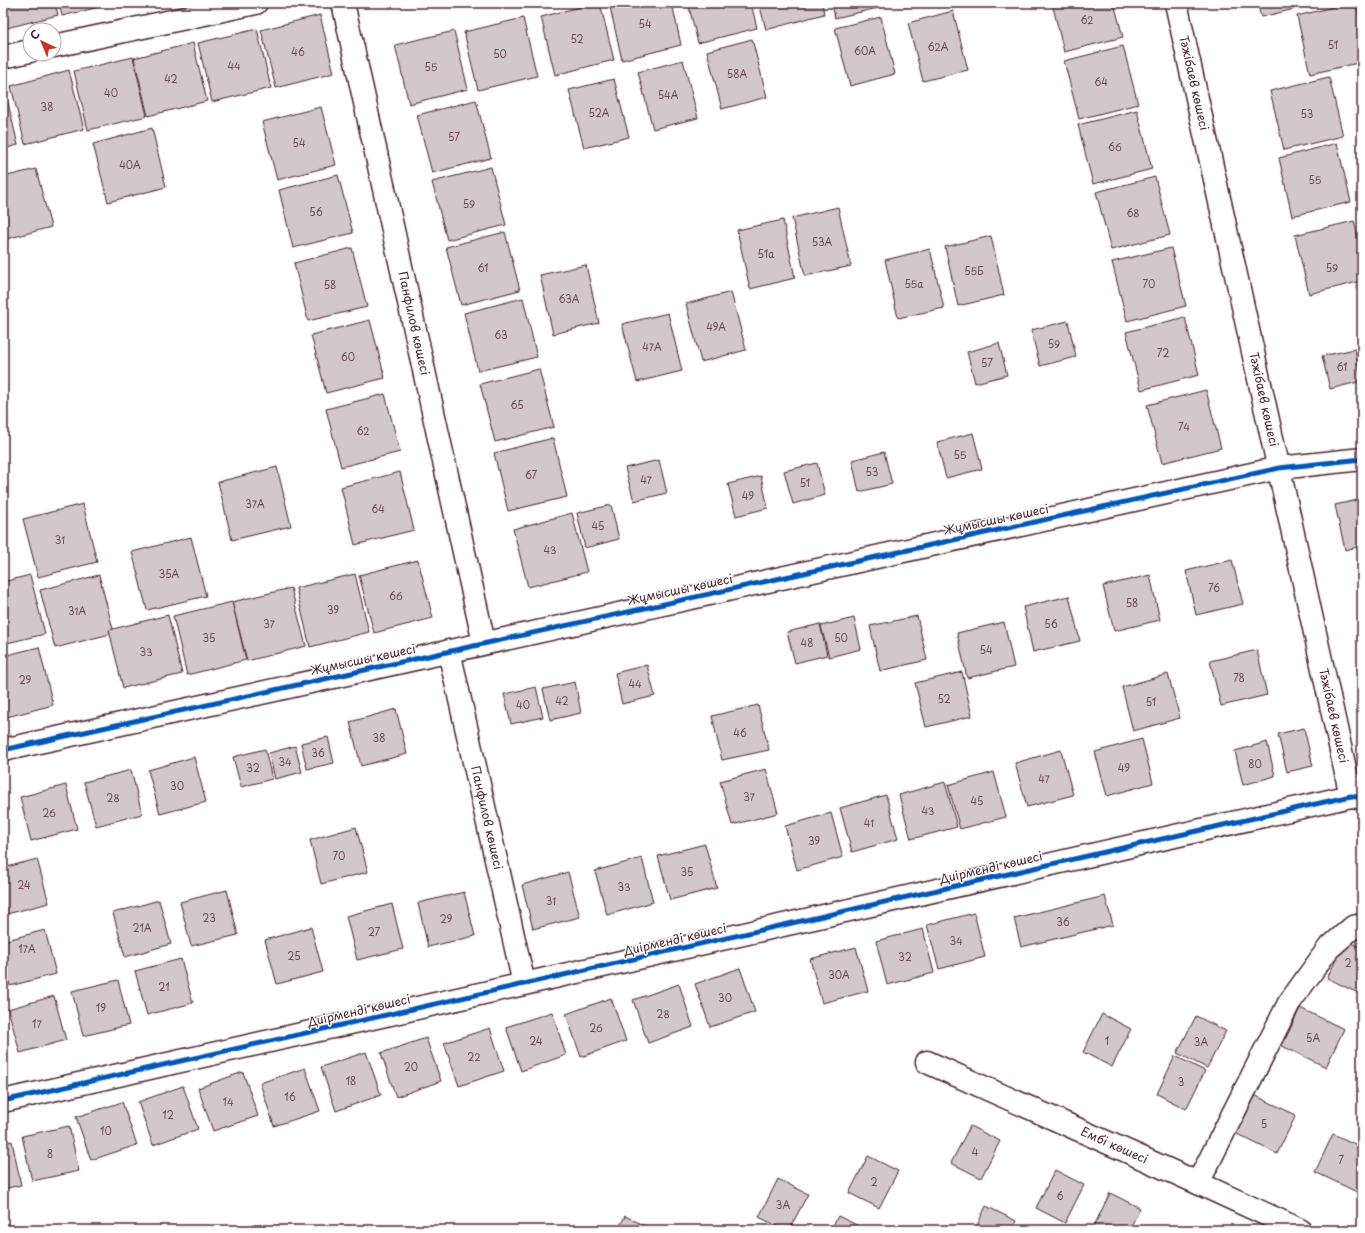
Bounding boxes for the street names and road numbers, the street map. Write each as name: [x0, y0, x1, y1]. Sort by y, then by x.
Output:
street label: Тәжібаев көшесі: [1175, 34, 1214, 132]
street label: Панфилов көшесі: [394, 270, 435, 377]
street label: Тәжібаев көшесі: [1245, 350, 1284, 448]
street label: Жұмысшы көшесі: [941, 499, 1050, 539]
street label: Жұмысшы көшесі: [625, 569, 734, 609]
street label: Жұмысшы көшесі: [308, 639, 417, 679]
street label: Тәжібаев көшесі: [1315, 667, 1353, 765]
street label: Панфилов көшесі: [467, 764, 508, 871]
street label: Диірменді көшесі: [937, 846, 1044, 888]
street label: Диірменді көшесі: [621, 918, 728, 960]
street label: Диірменді көшесі: [305, 989, 412, 1031]
street label: Ембі көшесі: [1078, 1122, 1151, 1168]

